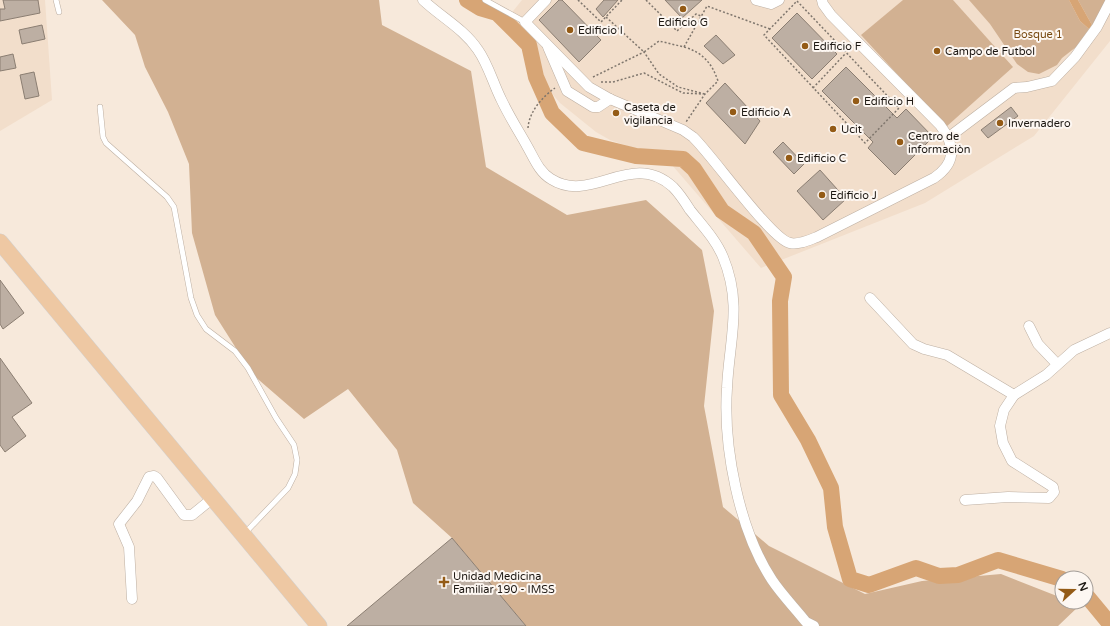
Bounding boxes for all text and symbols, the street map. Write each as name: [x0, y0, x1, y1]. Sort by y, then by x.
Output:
marker: Edificio G: [678, 4, 688, 14]
place label: Edificio G: [658, 16, 708, 29]
place label: Edificio I: [578, 24, 623, 37]
marker: Edificio I: [565, 25, 575, 35]
park label: Bosque 1: [1013, 28, 1063, 41]
place label: Edificio F: [813, 40, 862, 53]
marker: Edificio F: [800, 41, 810, 51]
place label: Campo de Futbol: [945, 45, 1035, 58]
marker: Campo de Futbol: [932, 46, 942, 56]
place label: Edificio H: [864, 95, 914, 108]
marker: Edificio H: [851, 96, 861, 106]
place label: Caseta de vigilancia: [624, 101, 676, 127]
place label: Edificio A: [741, 106, 791, 119]
marker: Edificio A: [728, 107, 738, 117]
marker: Caseta de vigilancia: [611, 108, 621, 118]
place label: Invernadero: [1008, 117, 1071, 130]
marker: Invernadero: [995, 118, 1005, 128]
place label: Ucit: [841, 123, 862, 136]
marker: Ucit: [828, 124, 838, 134]
place label: Centro de informaciòn: [908, 130, 970, 156]
marker: Centro de informaciòn: [895, 137, 905, 147]
place label: Edificio C: [797, 152, 847, 165]
marker: Edificio C: [784, 153, 794, 163]
place label: Edificio J: [830, 189, 877, 202]
marker: Edificio J: [817, 190, 827, 200]
place label: Unidad Medicina Familiar 190 - IMSS: [453, 570, 555, 596]
north arrow: [1054, 570, 1094, 610]
marker: Unidad Medicina Familiar 190 - IMSS: [438, 576, 450, 588]
text: N: [1075, 580, 1091, 593]

